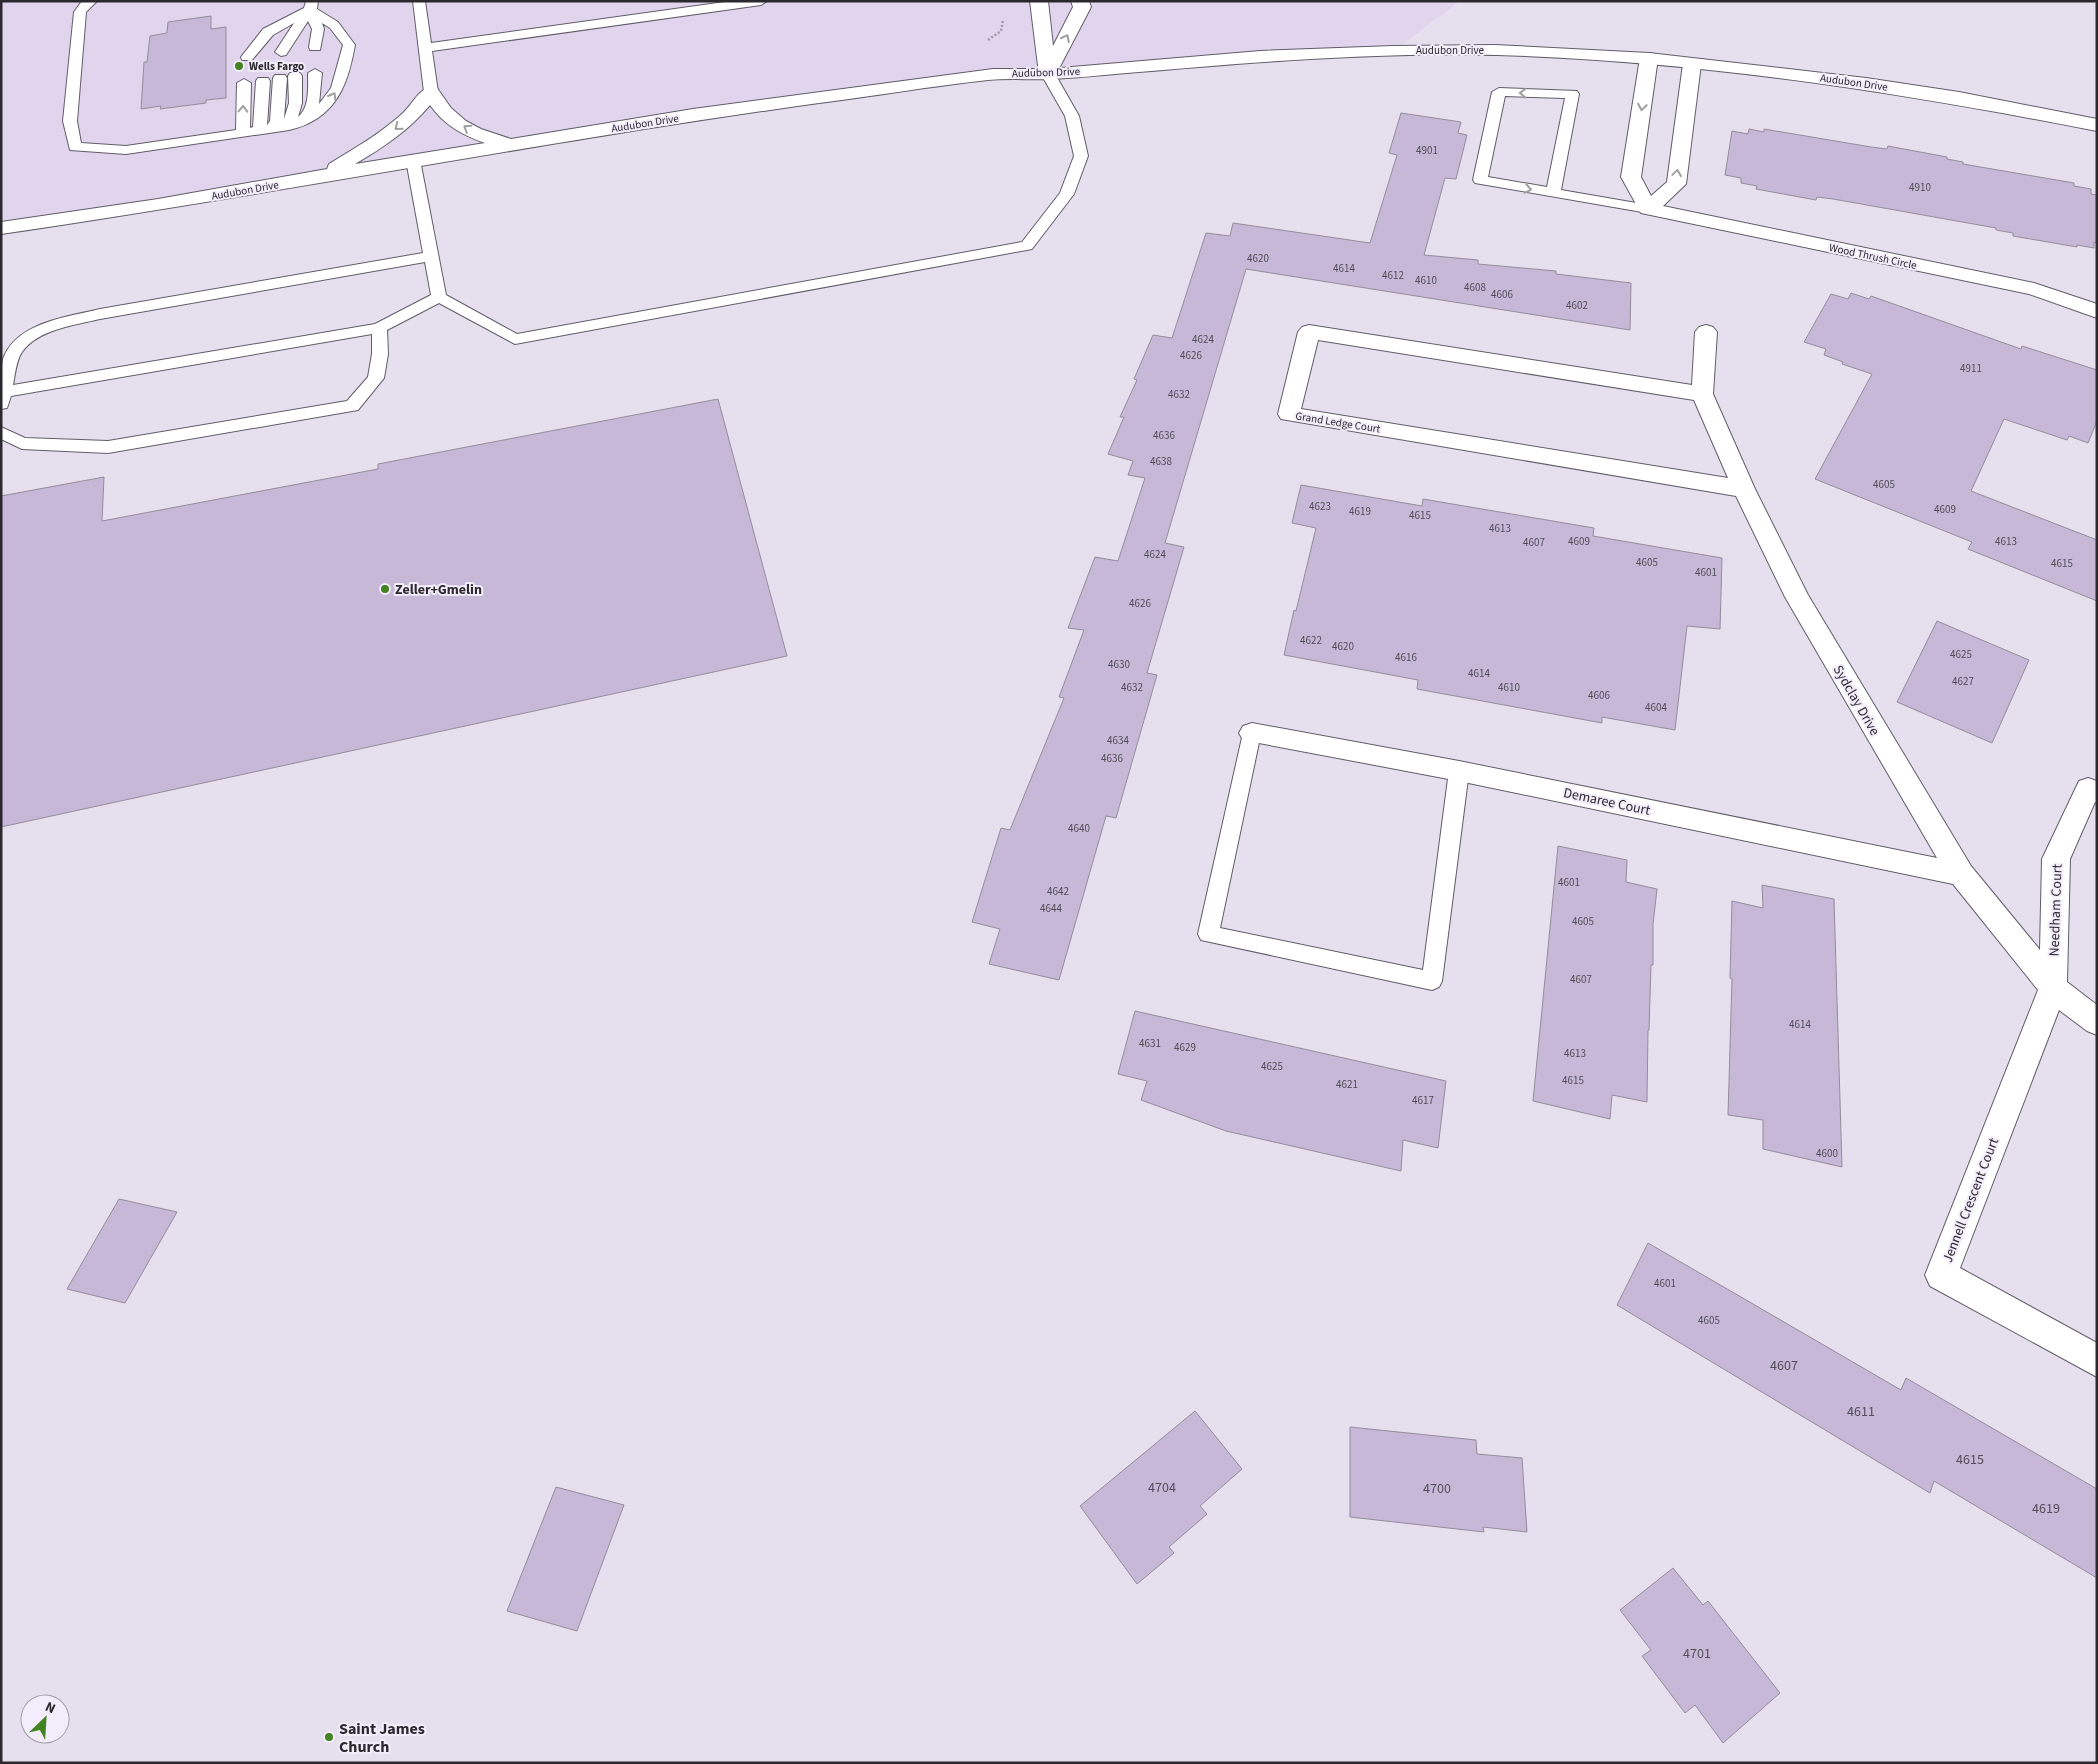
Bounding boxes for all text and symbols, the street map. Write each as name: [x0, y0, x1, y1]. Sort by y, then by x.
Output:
one-way arrow: [1060, 34, 1070, 43]
street label: Audubon Drive: [1416, 43, 1485, 58]
place label: Wells Fargo: [249, 59, 304, 74]
marker: Wells Fargo: [233, 60, 245, 72]
street label: Audubon Drive: [1012, 64, 1081, 81]
street label: Audubon Drive: [1819, 70, 1889, 95]
one-way arrow: [1519, 87, 1527, 98]
one-way arrow: [327, 92, 337, 101]
one-way arrow: [1637, 103, 1648, 111]
one-way arrow: [238, 104, 249, 112]
street label: Audubon Drive: [610, 111, 680, 136]
one-way arrow: [395, 122, 404, 130]
one-way arrow: [463, 125, 472, 134]
house number: 4901: [1416, 143, 1438, 158]
one-way arrow: [1671, 168, 1682, 176]
street label: Audubon Drive: [210, 177, 280, 204]
house number: 4910: [1909, 180, 1931, 195]
one-way arrow: [1523, 183, 1532, 193]
street label: Wood Thrush Circle: [1828, 240, 1919, 273]
house number: 4620: [1247, 251, 1269, 266]
house number: 4614: [1333, 261, 1355, 276]
house number: 4612: [1382, 268, 1404, 283]
house number: 4610: [1415, 273, 1437, 288]
house number: 4608: [1464, 280, 1486, 295]
house number: 4606: [1491, 287, 1513, 302]
house number: 4602: [1566, 298, 1588, 313]
house number: 4624: [1192, 332, 1214, 347]
house number: 4626: [1180, 348, 1202, 363]
house number: 4911: [1960, 361, 1982, 376]
house number: 4632: [1168, 387, 1190, 402]
street label: Grand Ledge Court: [1294, 408, 1382, 437]
house number: 4636: [1153, 428, 1175, 443]
house number: 4638: [1150, 454, 1172, 469]
house number: 4605: [1873, 477, 1895, 492]
house number: 4623: [1309, 499, 1331, 514]
house number: 4609: [1934, 502, 1956, 517]
house number: 4619: [1349, 504, 1371, 519]
house number: 4615: [1409, 508, 1431, 523]
house number: 4613: [1489, 521, 1511, 536]
house number: 4609: [1568, 534, 1590, 549]
house number: 4613: [1995, 534, 2017, 549]
house number: 4607: [1523, 535, 1545, 550]
house number: 4624: [1144, 547, 1166, 562]
house number: 4605: [1636, 555, 1658, 570]
house number: 4615: [2051, 556, 2073, 571]
house number: 4601: [1695, 565, 1717, 580]
place label: Zeller+Gmelin: [395, 580, 482, 600]
marker: Zeller+Gmelin: [379, 583, 391, 595]
house number: 4626: [1129, 596, 1151, 611]
house number: 4622: [1300, 633, 1322, 648]
house number: 4620: [1332, 639, 1354, 654]
house number: 4625: [1950, 647, 1972, 662]
house number: 4616: [1395, 650, 1417, 665]
house number: 4630: [1108, 657, 1130, 672]
street label: Sydclay Drive: [1828, 662, 1884, 740]
house number: 4614: [1468, 666, 1490, 681]
house number: 4627: [1952, 674, 1974, 689]
house number: 4632: [1121, 680, 1143, 695]
house number: 4610: [1498, 680, 1520, 695]
house number: 4606: [1588, 688, 1610, 703]
house number: 4604: [1645, 700, 1667, 715]
house number: 4634: [1107, 733, 1129, 748]
house number: 4636: [1101, 751, 1123, 766]
street label: Demaree Court: [1561, 783, 1652, 821]
house number: 4640: [1068, 821, 1090, 836]
street label: Needham Court: [2044, 863, 2068, 957]
house number: 4601: [1558, 875, 1580, 890]
house number: 4642: [1047, 884, 1069, 899]
house number: 4644: [1040, 901, 1062, 916]
house number: 4605: [1572, 914, 1594, 929]
house number: 4607: [1570, 972, 1592, 987]
house number: 4614: [1789, 1017, 1811, 1032]
house number: 4631: [1139, 1036, 1161, 1051]
house number: 4629: [1174, 1040, 1196, 1055]
house number: 4613: [1564, 1046, 1586, 1061]
house number: 4625: [1261, 1059, 1283, 1074]
house number: 4615: [1562, 1073, 1584, 1088]
house number: 4621: [1336, 1077, 1358, 1092]
house number: 4617: [1412, 1093, 1434, 1108]
street label: Jennell Crescent Court: [1938, 1135, 2004, 1266]
house number: 4600: [1816, 1146, 1838, 1161]
house number: 4601: [1654, 1276, 1676, 1291]
house number: 4605: [1698, 1313, 1720, 1328]
house number: 4607: [1770, 1356, 1798, 1376]
house number: 4611: [1847, 1402, 1875, 1422]
house number: 4615: [1956, 1450, 1984, 1470]
house number: 4704: [1148, 1478, 1176, 1498]
house number: 4700: [1423, 1479, 1451, 1499]
house number: 4619: [2032, 1499, 2060, 1519]
house number: 4701: [1683, 1644, 1711, 1664]
north arrow: [20, 1694, 70, 1744]
text: N: [42, 1697, 59, 1719]
place label: Saint James Church: [339, 1718, 425, 1758]
marker: Saint James Church: [323, 1731, 335, 1743]

